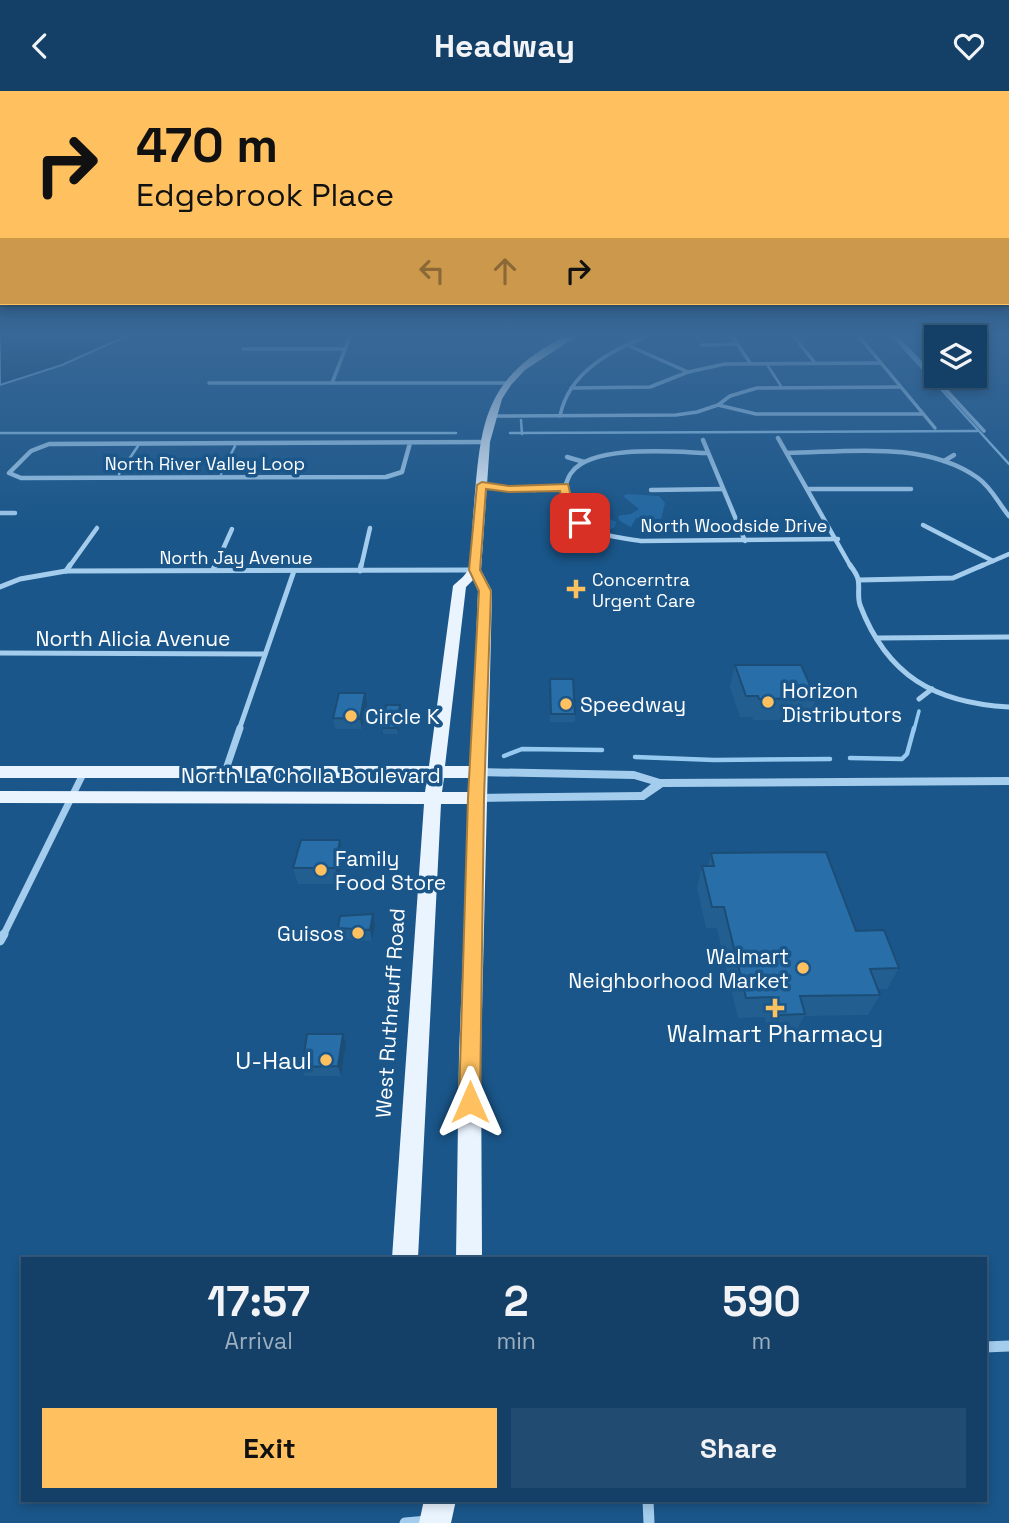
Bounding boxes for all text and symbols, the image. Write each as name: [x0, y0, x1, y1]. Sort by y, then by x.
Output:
text: Headway: [434, 26, 575, 66]
icon: back: [21, 27, 59, 65]
icon: heart: [950, 27, 988, 65]
text: 470 m: [136, 114, 278, 176]
icon: right: [21, 119, 112, 210]
text: Edgebrook Place: [136, 175, 394, 215]
icon: left: [413, 252, 451, 290]
icon: ahead: [486, 252, 524, 290]
icon: right: [559, 252, 597, 290]
map controls: [924, 325, 987, 388]
button: layers: [924, 325, 987, 388]
street label: North River Valley Loop: [105, 452, 305, 475]
pin: [550, 493, 610, 553]
icon: arrive: [561, 504, 599, 542]
street label: North Woodside Drive: [641, 514, 827, 537]
street label: North Jay Avenue: [159, 546, 313, 569]
place label: Concerntra Urgent Care: [592, 568, 695, 612]
marker: Concerntra Urgent Care: [566, 579, 586, 599]
street label: North Alicia Avenue: [35, 625, 231, 652]
place label: Horizon Distributors: [782, 677, 902, 728]
place label: Speedway: [580, 691, 686, 718]
marker: Horizon Distributors: [760, 694, 776, 710]
marker: Speedway: [558, 696, 574, 712]
place label: Circle K: [365, 703, 440, 730]
marker: Circle K: [343, 708, 359, 724]
street label: North La Cholla Boulevard: [181, 762, 441, 789]
place label: Family Food Store: [335, 845, 446, 896]
marker: Family Food Store: [313, 862, 329, 878]
street label: West Ruthrauff Road: [369, 907, 411, 1119]
place label: Guisos: [277, 920, 344, 947]
marker: Guisos: [350, 925, 366, 941]
place label: Walmart Neighborhood Market: [568, 943, 789, 994]
marker: Walmart Neighborhood Market: [795, 960, 811, 976]
marker: Walmart Pharmacy: [767, 1000, 783, 1016]
place label: Walmart Pharmacy: [667, 1018, 883, 1049]
place label: U-Haul: [235, 1045, 312, 1076]
marker: U-Haul: [318, 1052, 334, 1068]
position arrow: [433, 1065, 507, 1139]
text: 17:57: [207, 1275, 310, 1328]
text: 2: [504, 1275, 529, 1328]
text: 590: [722, 1275, 801, 1328]
text: Arrival: [225, 1326, 293, 1356]
text: min: [496, 1326, 536, 1356]
text: m: [752, 1326, 771, 1356]
button: Exit: [42, 1408, 497, 1488]
button: Share: [511, 1408, 966, 1488]

